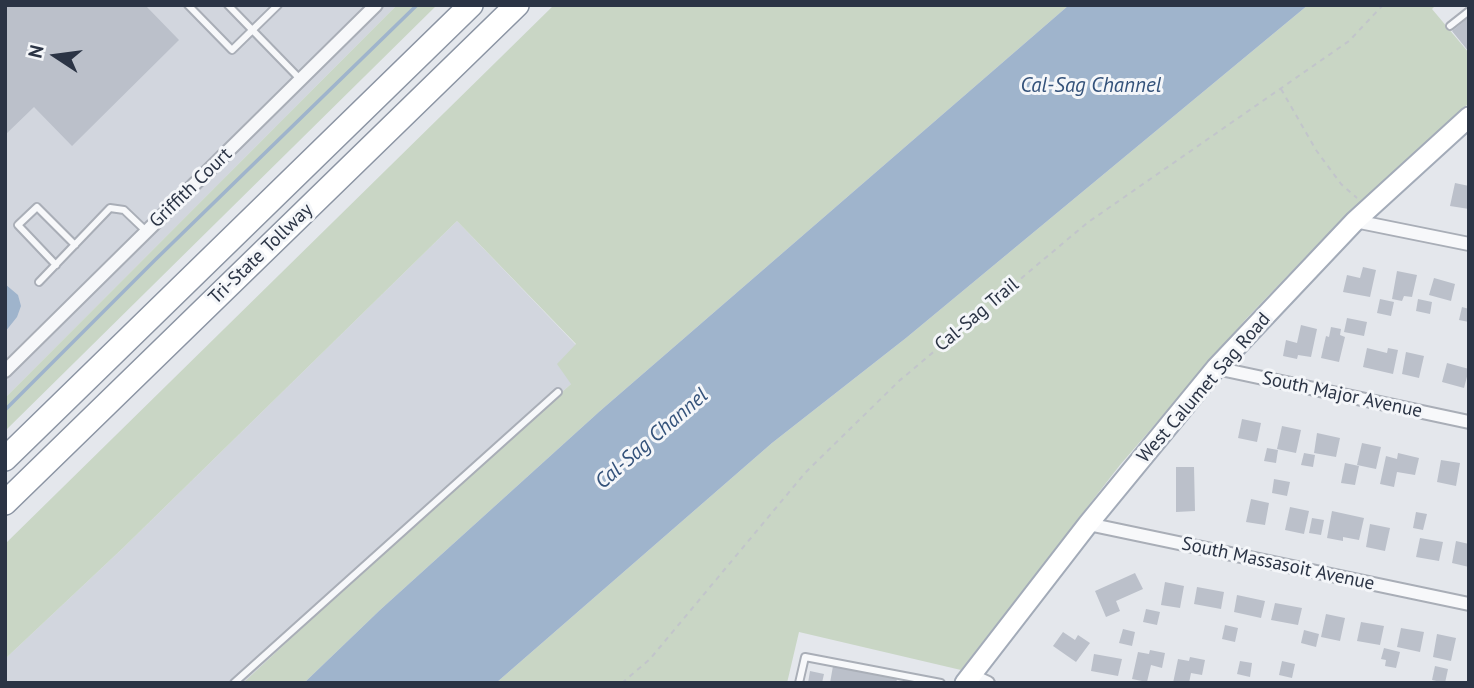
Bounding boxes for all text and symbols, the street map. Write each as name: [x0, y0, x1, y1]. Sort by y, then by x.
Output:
north arrow: [21, 21, 91, 91]
text: N: [22, 43, 49, 60]
water label: Cal-Sag Channel: [1021, 73, 1161, 99]
street label: Griffith Court: [145, 143, 237, 233]
street label: Tri-State Tollway: [204, 199, 318, 309]
street label: Cal-Sag Trail: [931, 273, 1023, 357]
street label: West Calumet Sag Road: [1133, 308, 1275, 468]
street label: South Major Avenue: [1260, 367, 1424, 423]
water label: Cal-Sag Channel: [591, 383, 713, 495]
street label: South Massasoit Avenue: [1180, 532, 1376, 596]

